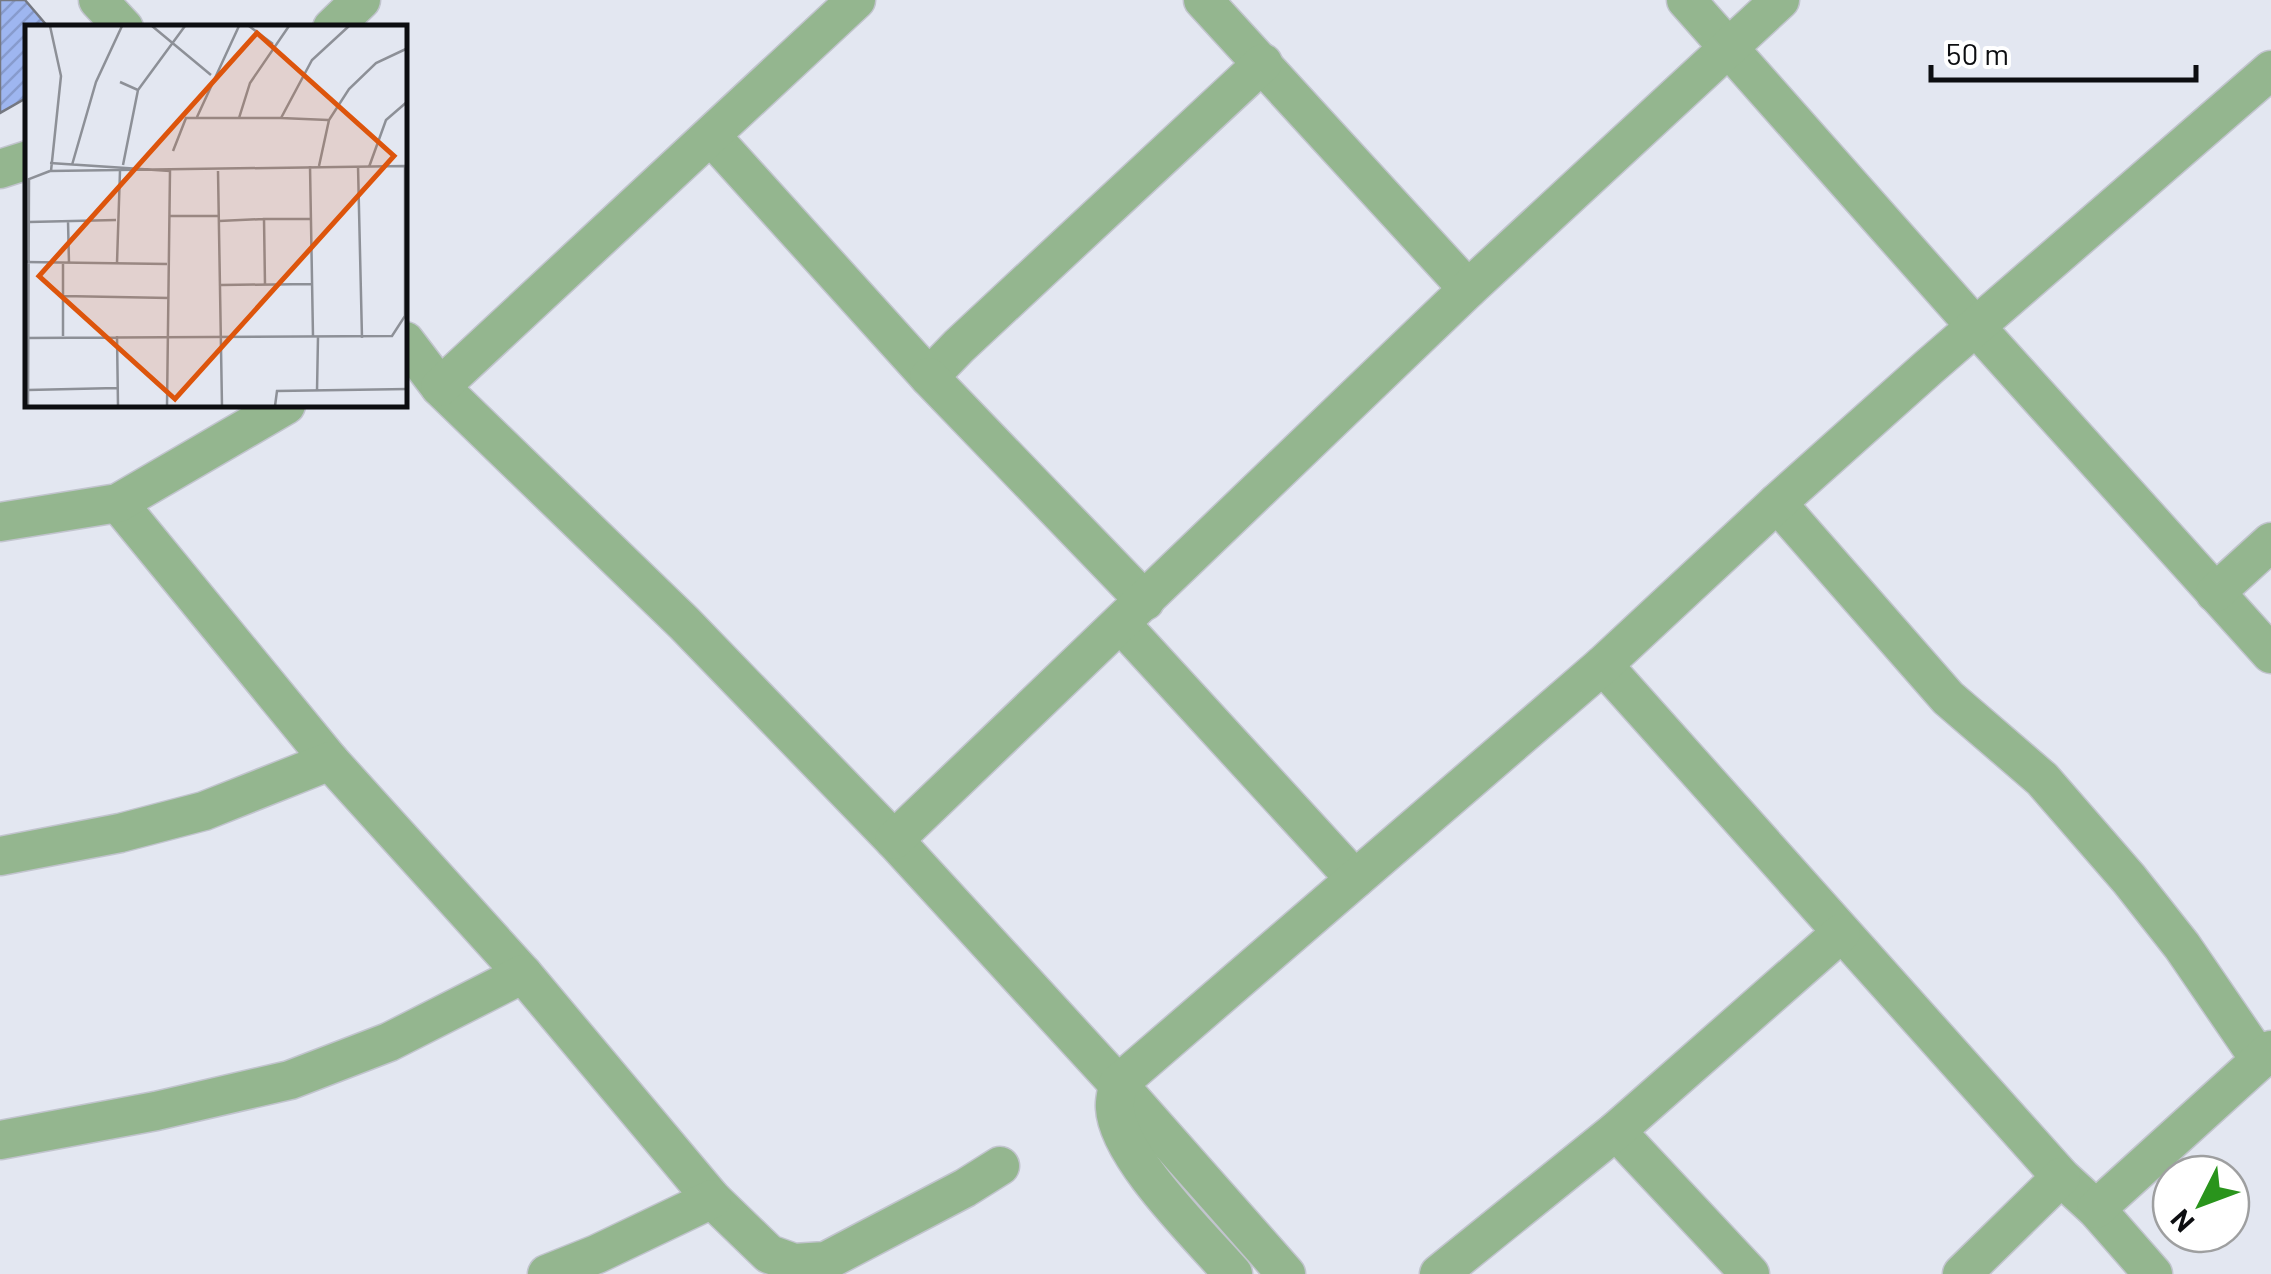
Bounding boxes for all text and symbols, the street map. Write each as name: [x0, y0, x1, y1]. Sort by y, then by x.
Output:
scale bar: [1931, 20, 2196, 82]
inset map: [25, 25, 408, 408]
text: 50 m: [1946, 35, 2009, 71]
north arrow: [2151, 1154, 2251, 1254]
text: N: [2163, 1203, 2201, 1240]

